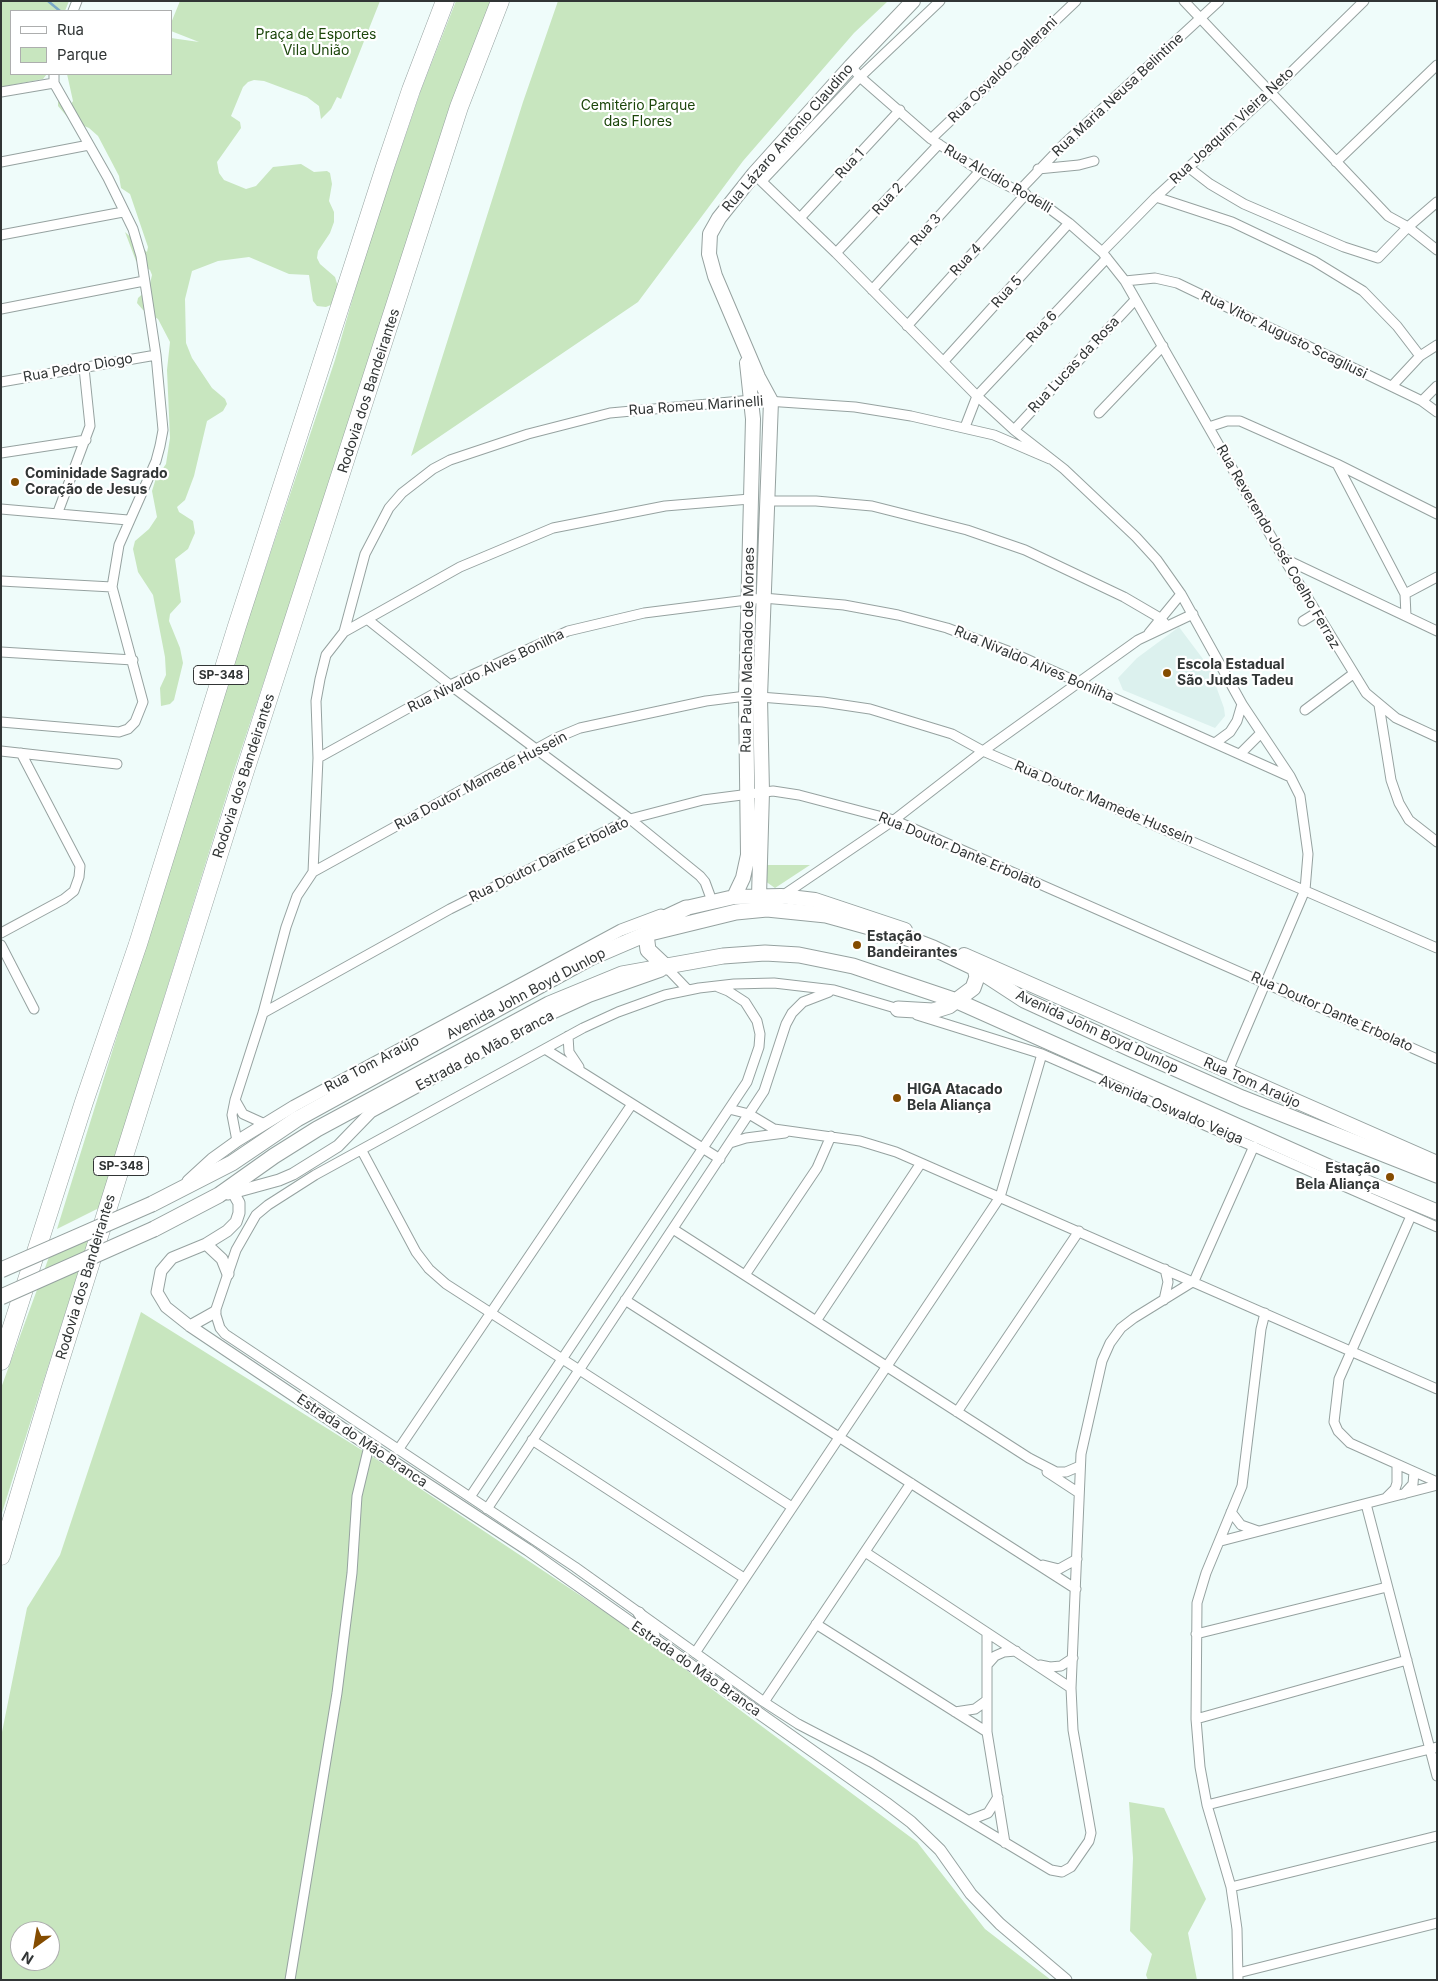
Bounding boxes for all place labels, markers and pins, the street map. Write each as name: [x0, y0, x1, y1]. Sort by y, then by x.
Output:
place label: Cominidade Sagrado Coração de Jesus: [25, 466, 168, 498]
marker: Cominidade Sagrado Coração de Jesus: [9, 476, 21, 488]
place label: Escola Estadual São Judas Tadeu: [1177, 657, 1294, 690]
marker: Escola Estadual São Judas Tadeu: [1161, 667, 1173, 679]
place label: Estação Bandeirantes: [867, 929, 958, 962]
marker: Estação Bandeirantes: [851, 939, 863, 951]
place label: HIGA Atacado Bela Aliança: [907, 1082, 1003, 1114]
marker: HIGA Atacado Bela Aliança: [891, 1092, 903, 1104]
place label: Estação Bela Aliança: [1296, 1161, 1380, 1194]
marker: Estação Bela Aliança: [1384, 1171, 1396, 1183]

